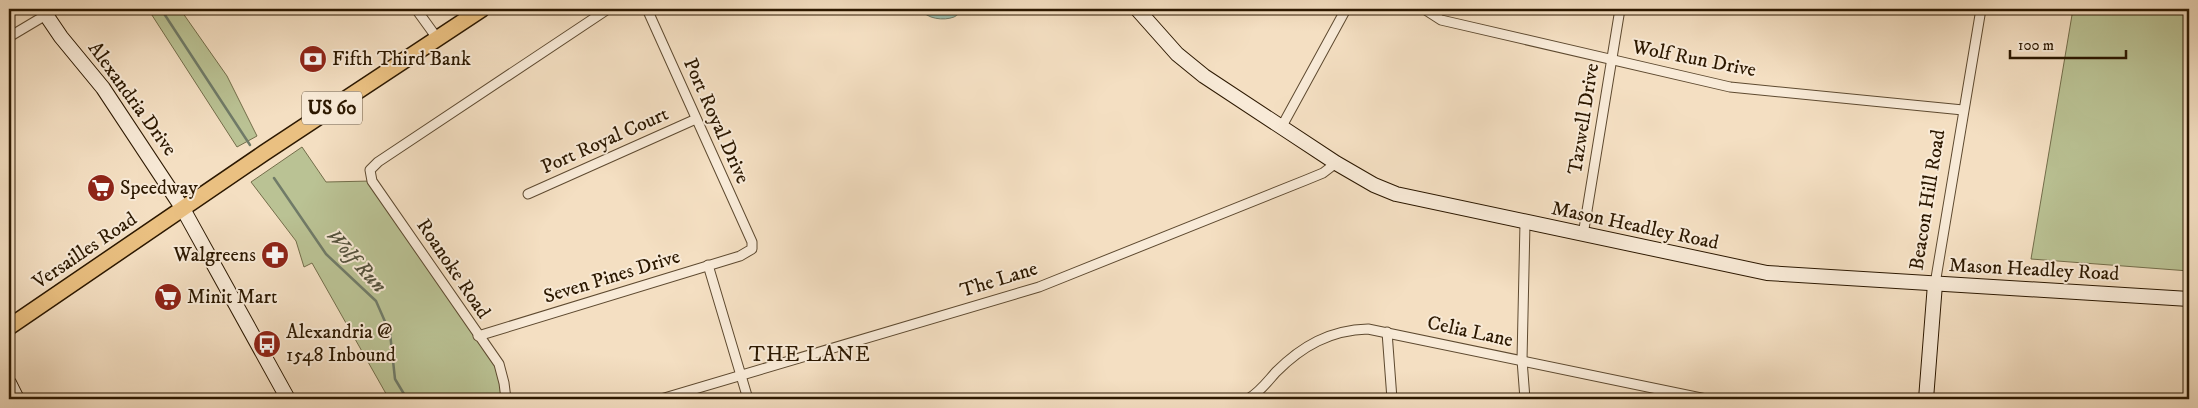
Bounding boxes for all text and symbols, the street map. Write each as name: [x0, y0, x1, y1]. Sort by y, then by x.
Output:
scale bar: [2010, 28, 2127, 60]
street label: Wolf Run Drive: [1629, 35, 1758, 83]
text: 100 m: [2018, 36, 2054, 55]
street label: Alexandria Drive: [82, 37, 182, 161]
bank icon: Fifth Third Bank: [298, 44, 328, 74]
place label: Fifth Third Bank: [332, 47, 471, 72]
street label: Port Royal Drive: [677, 54, 755, 188]
street label: Tazwell Drive: [1563, 62, 1605, 176]
road number: US 60: [302, 92, 362, 125]
street label: Port Royal Court: [537, 102, 673, 180]
street label: Beacon Hill Road: [1905, 128, 1951, 272]
supermarket icon: Speedway: [86, 173, 116, 203]
place label: Speedway: [120, 176, 198, 201]
street label: Mason Headley Road: [1549, 196, 1721, 256]
street label: Versailles Road: [27, 207, 142, 296]
street label: Roanoke Road: [410, 214, 496, 324]
water label: Wolf Run: [320, 223, 392, 299]
pharmacy icon: Walgreens: [260, 240, 290, 270]
place label: Walgreens: [173, 243, 256, 268]
street label: Seven Pines Drive: [541, 244, 683, 310]
street label: Mason Headley Road: [1948, 253, 2120, 287]
street label: The Lane: [957, 256, 1041, 304]
supermarket icon: Minit Mart: [153, 282, 183, 312]
place label: Minit Mart: [187, 285, 277, 310]
street label: Celia Lane: [1425, 311, 1515, 353]
place label: Alexandria @ 1548 Inbound: [286, 320, 396, 368]
bus stop icon: Alexandria @ 1548 Inbound: [252, 329, 282, 359]
district label: THE LANE: [749, 342, 871, 368]

